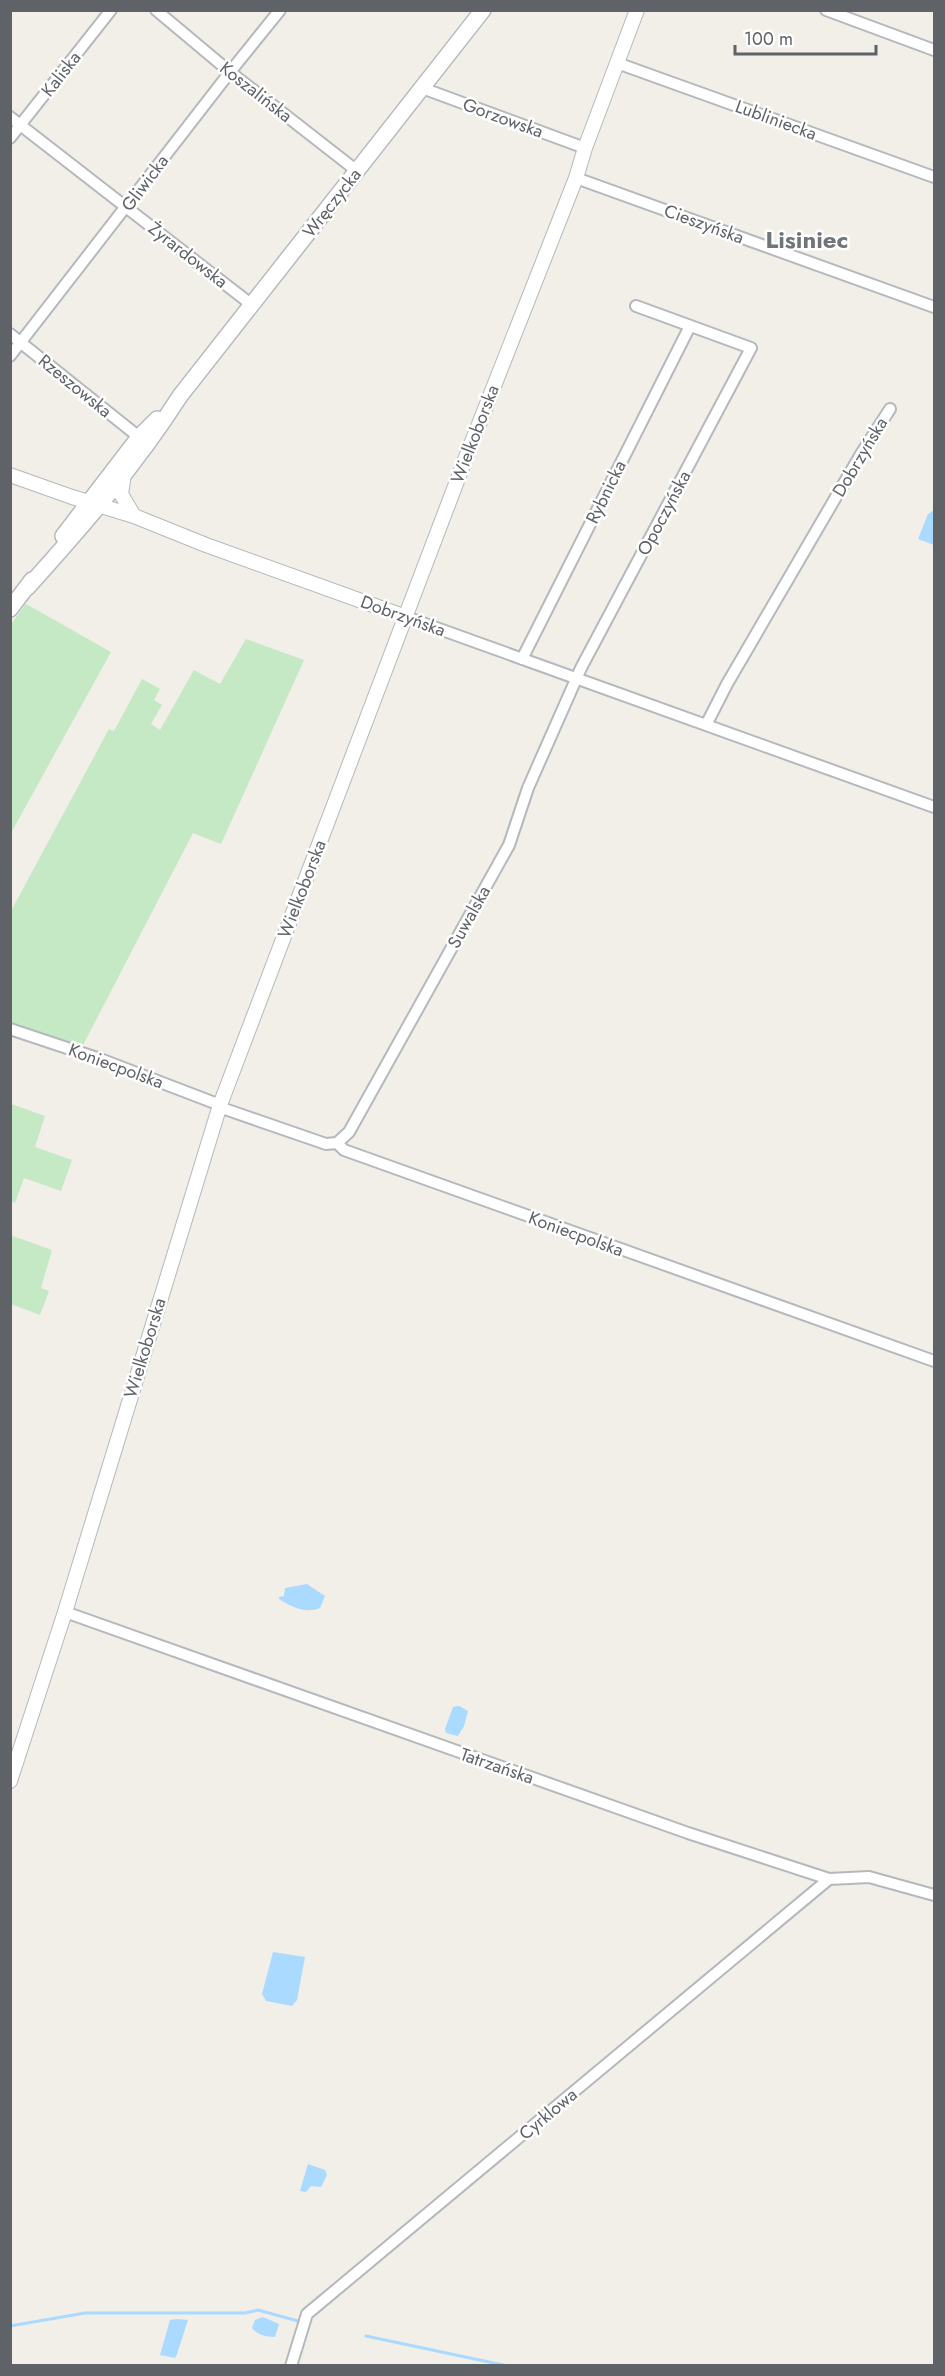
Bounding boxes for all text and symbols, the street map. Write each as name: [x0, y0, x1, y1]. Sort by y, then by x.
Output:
scale bar: [735, 18, 876, 56]
text: 100 m: [744, 26, 793, 52]
street label: Kaliska: [35, 46, 87, 102]
street label: Koszalińska: [214, 55, 298, 129]
street label: Gorzowska: [459, 91, 547, 145]
street label: Lubliniecka: [732, 93, 820, 147]
street label: Gliwicka: [115, 149, 175, 217]
street label: Wręczycka: [297, 163, 367, 243]
street label: Cieszyńska: [660, 198, 748, 250]
street label: Żyrardowska: [143, 216, 233, 294]
district label: Lisiniec: [766, 222, 848, 257]
street label: Rzeszowska: [33, 348, 117, 424]
street label: Wielkoborska: [444, 381, 506, 487]
street label: Dobrzyńska: [826, 412, 894, 502]
street label: Rybnicka: [580, 456, 632, 528]
street label: Opoczyńska: [631, 466, 697, 560]
street label: Dobrzyńska: [357, 589, 449, 643]
street label: Wielkoborska: [271, 836, 333, 942]
street label: Suwalska: [441, 881, 497, 953]
street label: Koniecpolska: [65, 1037, 167, 1095]
street label: Koniecpolska: [525, 1205, 627, 1263]
street label: Wielkoborska: [117, 1295, 173, 1401]
street label: Tatrzańska: [457, 1741, 537, 1791]
street label: Cyrklowa: [513, 2082, 583, 2146]

